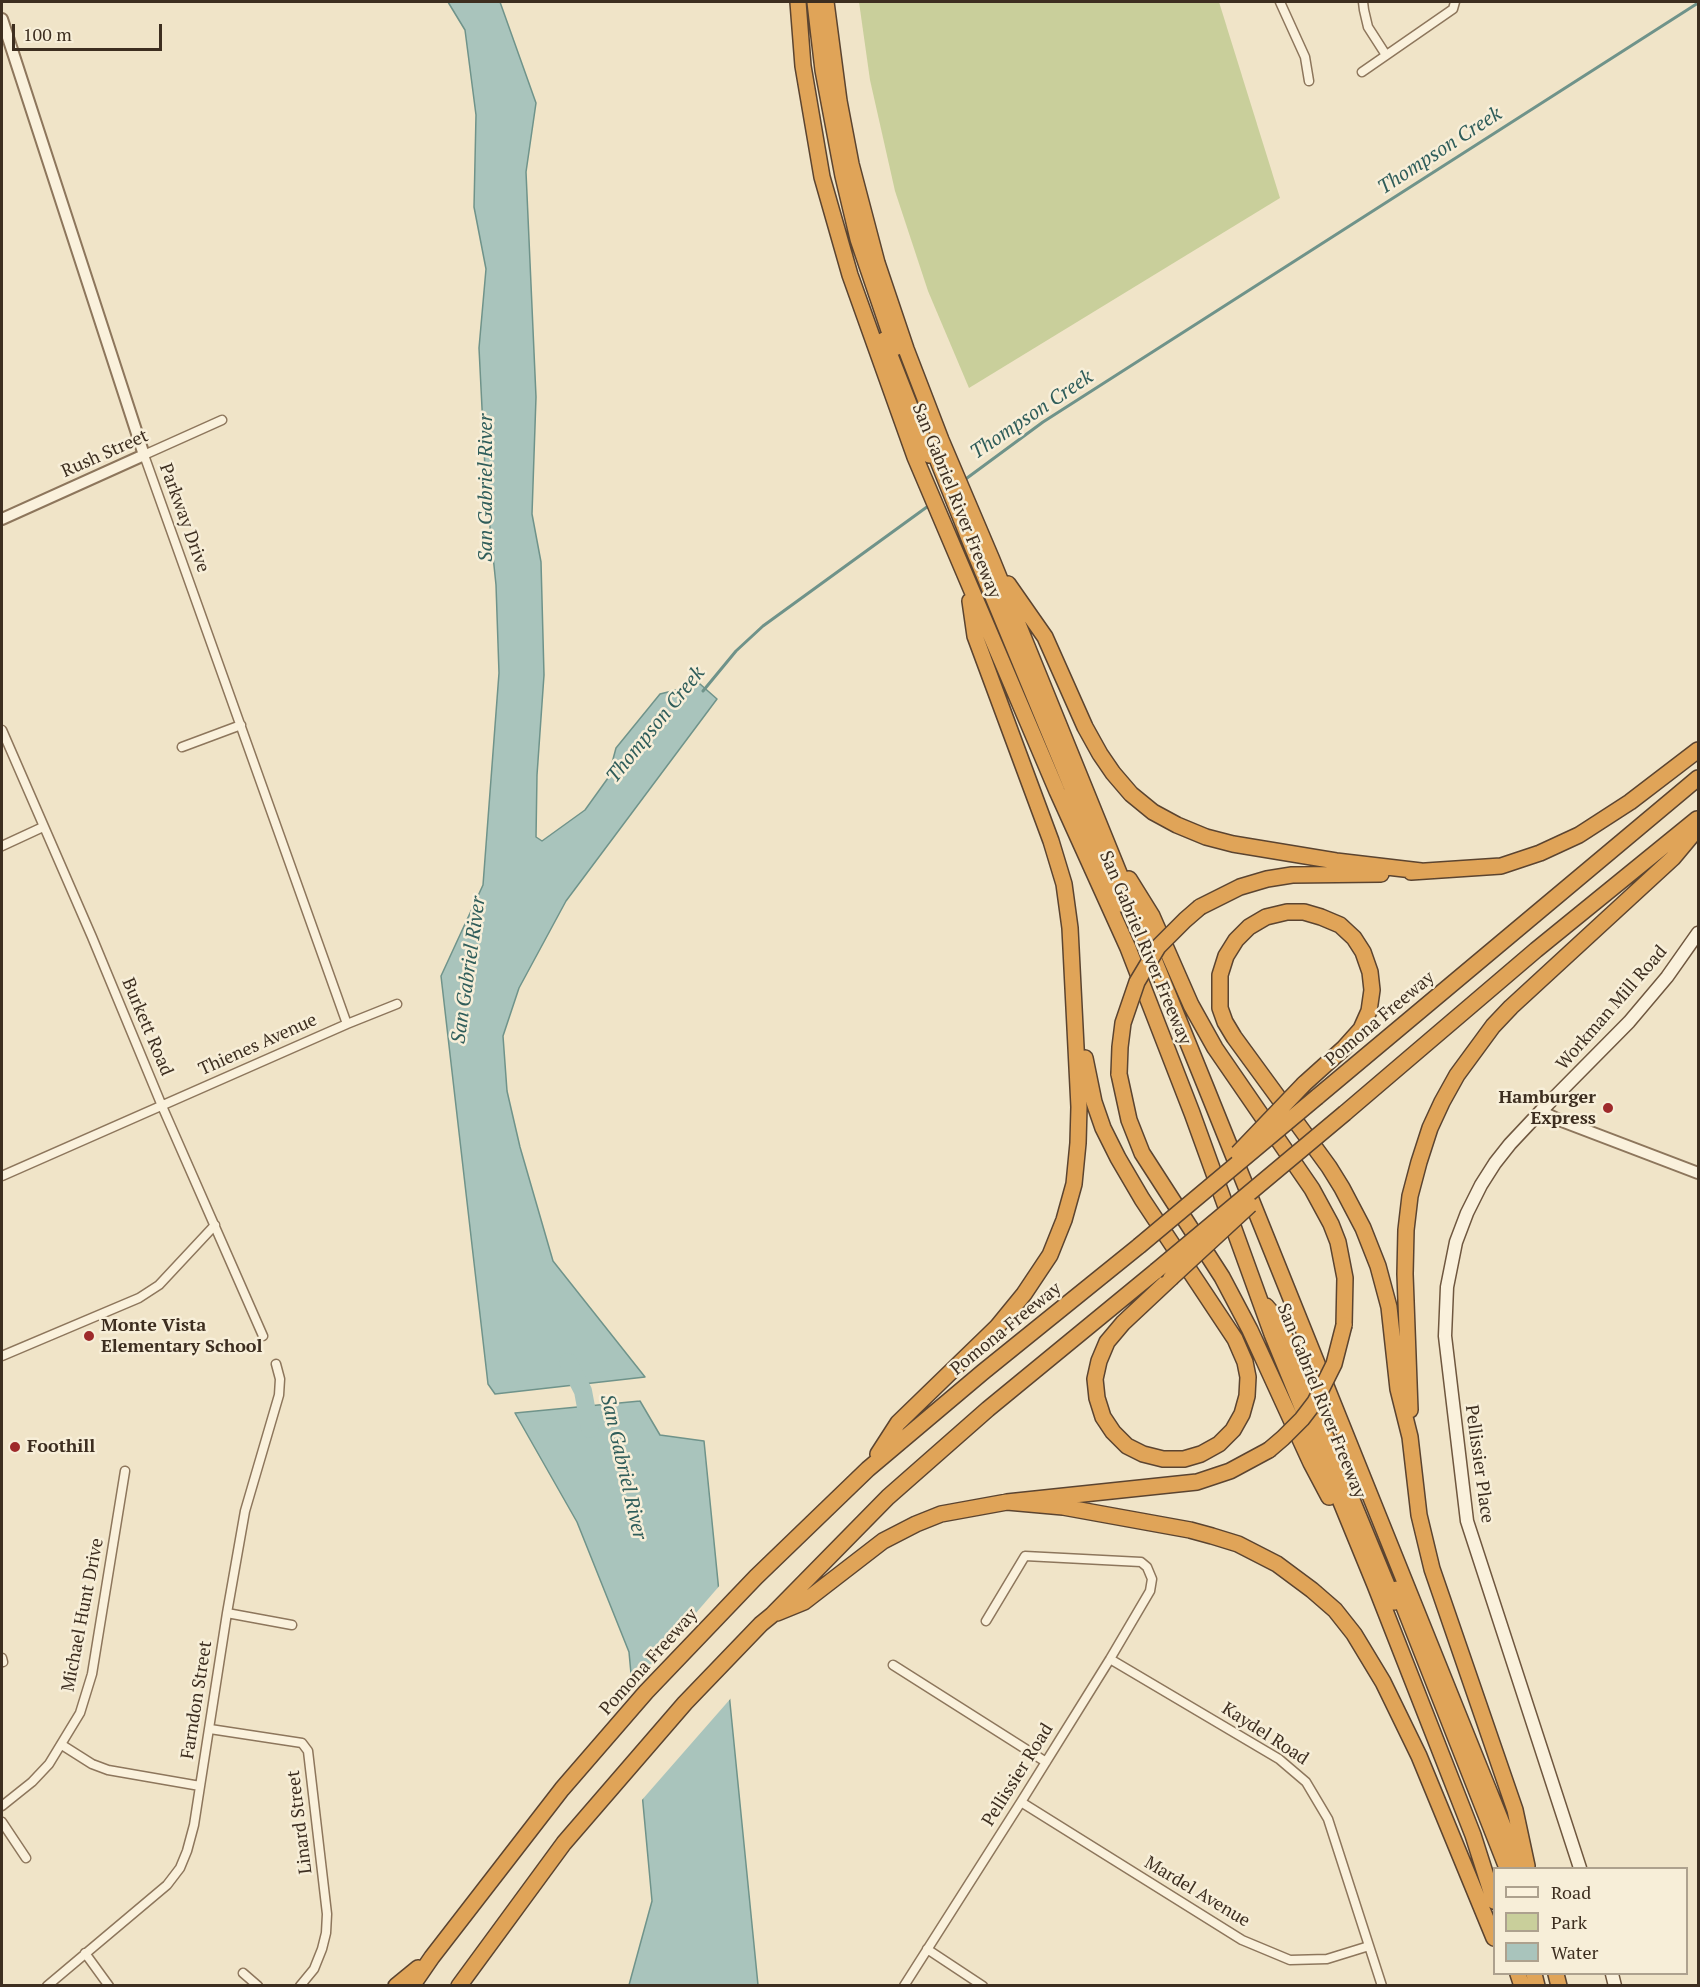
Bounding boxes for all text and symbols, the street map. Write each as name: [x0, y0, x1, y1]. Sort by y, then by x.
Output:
scale bar: [15, 12, 165, 50]
text: 100 m: [23, 22, 72, 46]
water label: Thompson Creek: [1374, 102, 1506, 200]
water label: Thompson Creek: [966, 365, 1098, 465]
street label: San Gabriel River Freeway: [907, 400, 1005, 602]
water label: San Gabriel River: [474, 414, 498, 562]
street label: Rush Street: [58, 425, 152, 483]
street label: Parkway Drive: [154, 460, 214, 576]
water label: Thompson Creek: [602, 662, 710, 788]
street label: San Gabriel River Freeway: [1094, 848, 1196, 1048]
water label: San Gabriel River: [447, 895, 491, 1045]
street label: Workman Mill Road: [1552, 941, 1672, 1075]
street label: Pomona Freeway: [1321, 967, 1439, 1071]
street label: Burkett Road: [117, 975, 177, 1079]
street label: Thienes Avenue: [196, 1009, 320, 1081]
place label: Hamburger Express: [1498, 1087, 1596, 1130]
marker: Hamburger Express: [1601, 1101, 1615, 1115]
street label: Pomona Freeway: [946, 1278, 1066, 1380]
street label: San Gabriel River Freeway: [1272, 1300, 1370, 1502]
place label: Monte Vista Elementary School: [101, 1315, 263, 1358]
marker: Monte Vista Elementary School: [82, 1329, 96, 1343]
water label: San Gabriel River: [595, 1392, 651, 1542]
street label: Pellissier Place: [1460, 1403, 1498, 1525]
place label: Foothill: [27, 1436, 95, 1458]
marker: Foothill: [8, 1440, 22, 1454]
street label: Michael Hunt Drive: [58, 1536, 108, 1694]
street label: Pomona Freeway: [596, 1604, 702, 1720]
street label: Farndon Street: [177, 1639, 217, 1761]
street label: Kaydel Road: [1218, 1698, 1312, 1770]
street label: Pellissier Road: [978, 1720, 1058, 1830]
street label: Linard Street: [283, 1769, 317, 1875]
street label: Mardel Avenue: [1140, 1852, 1254, 1932]
legend: [1493, 1867, 1688, 1975]
text: Road: [1551, 1880, 1591, 1904]
text: Park: [1551, 1910, 1587, 1934]
text: Water: [1551, 1940, 1598, 1964]

